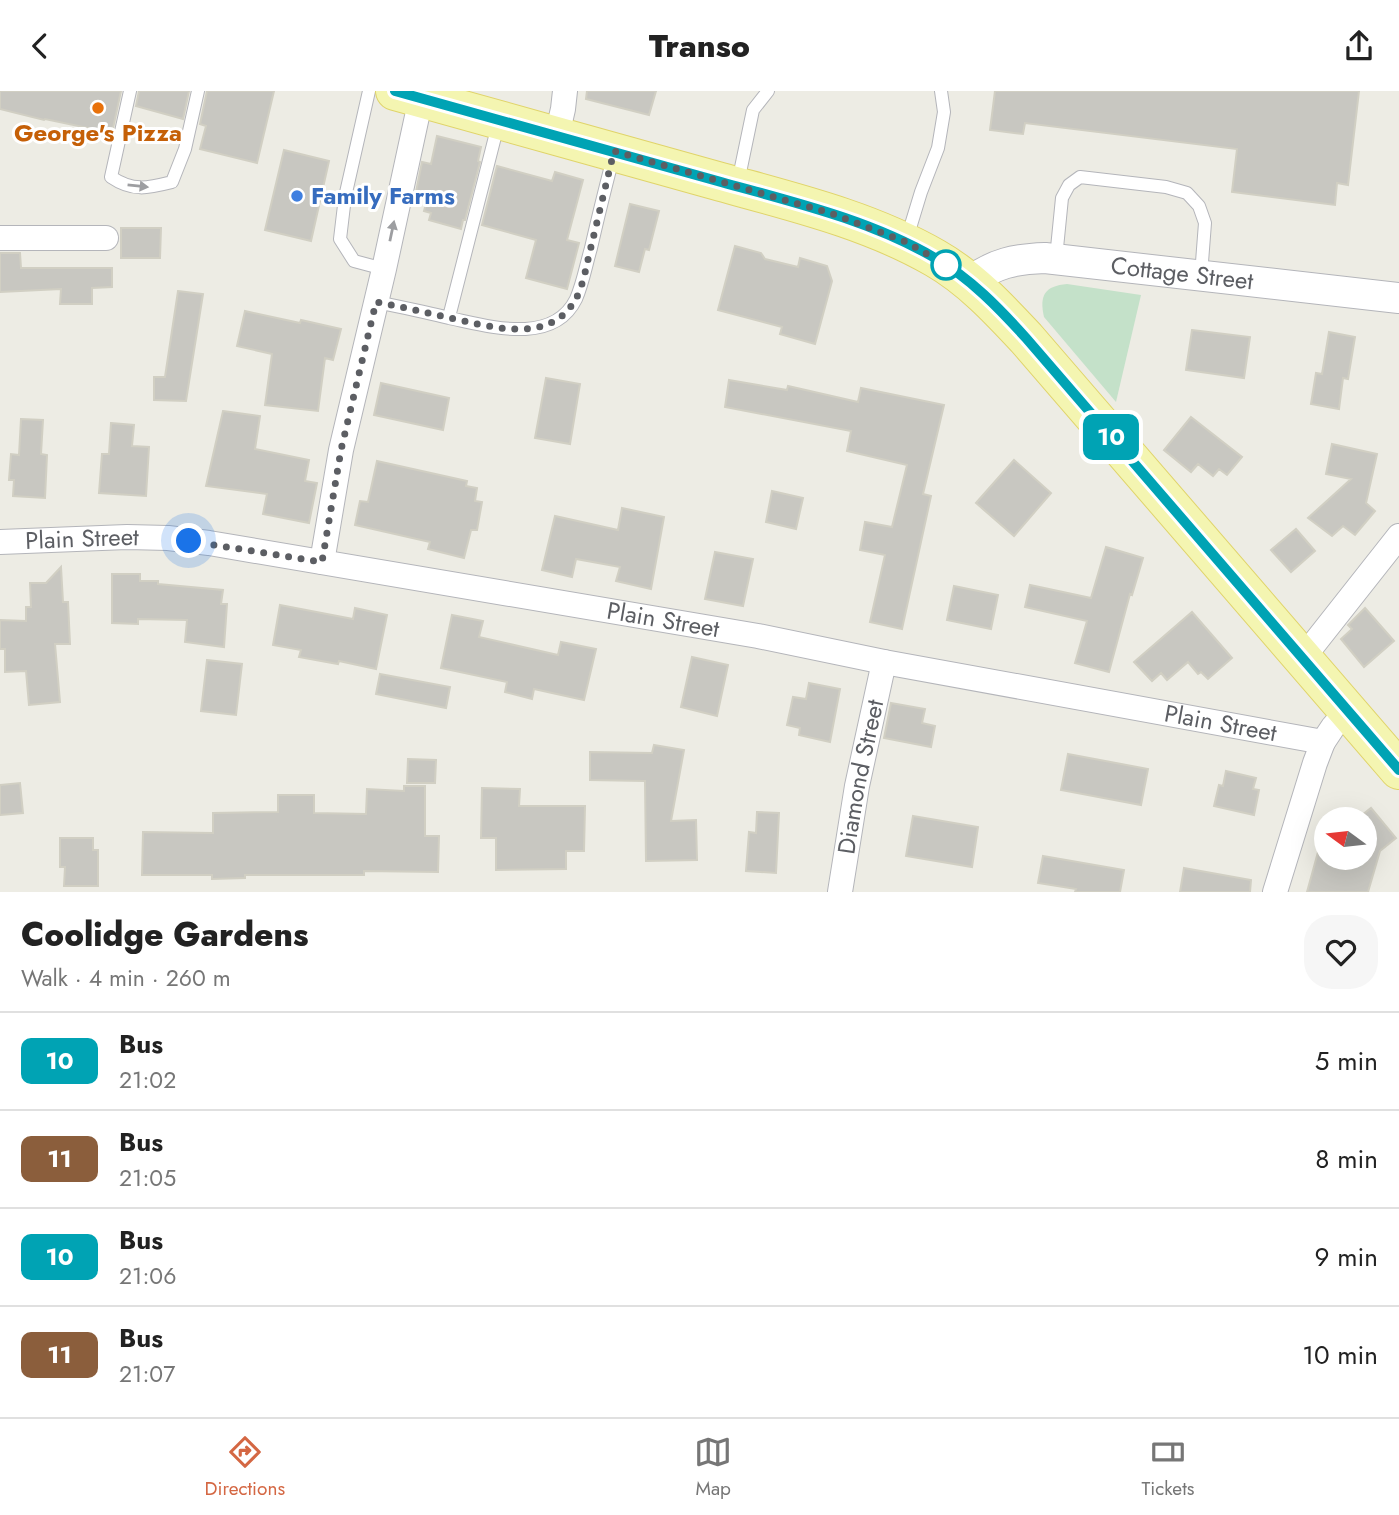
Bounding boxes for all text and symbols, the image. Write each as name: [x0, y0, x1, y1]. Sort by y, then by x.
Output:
text: Transo: [649, 23, 750, 69]
icon: back: [21, 27, 59, 65]
icon: share: [1340, 27, 1378, 65]
marker: George's Pizza: [90, 100, 106, 116]
place label: George's Pizza: [14, 115, 182, 150]
place label: Family Farms: [311, 178, 455, 213]
one-way arrow: [127, 181, 149, 192]
marker: Family Farms: [289, 188, 305, 204]
one-way arrow: [387, 220, 398, 242]
street label: Cottage Street: [1109, 248, 1255, 298]
unlabelled marker: [931, 250, 961, 280]
line badge: 10: [1080, 414, 1142, 460]
text: 10: [1097, 419, 1125, 454]
street label: Plain Street: [24, 519, 139, 558]
your location: [171, 523, 206, 558]
street label: Plain Street: [604, 593, 722, 646]
street label: Plain Street: [1162, 695, 1280, 750]
street label: Diamond Street: [828, 696, 892, 857]
north arrow: [1314, 807, 1377, 870]
map controls: [1314, 807, 1377, 870]
text: Coolidge Gardens: [21, 911, 309, 958]
button: heart: [1304, 915, 1378, 989]
text: Walk · 4 min · 260 m: [21, 961, 231, 995]
text: Bus: [119, 1025, 163, 1063]
text: 5 min: [1315, 1042, 1378, 1080]
text: 10: [45, 1043, 74, 1078]
text: 21:02: [119, 1063, 176, 1097]
text: Bus: [119, 1123, 163, 1161]
text: 8 min: [1315, 1140, 1378, 1178]
text: 11: [47, 1141, 72, 1176]
text: 21:05: [119, 1161, 176, 1195]
text: Bus: [119, 1221, 163, 1259]
text: 9 min: [1315, 1238, 1378, 1276]
text: 10: [45, 1239, 74, 1274]
text: 21:06: [119, 1259, 176, 1293]
text: Bus: [119, 1319, 163, 1357]
text: 10 min: [1302, 1336, 1378, 1374]
text: 11: [47, 1337, 72, 1372]
text: 21:07: [119, 1357, 175, 1391]
tab: Directions: [205, 1433, 285, 1502]
tab: Map: [694, 1433, 732, 1502]
tab: Tickets: [1141, 1433, 1194, 1502]

